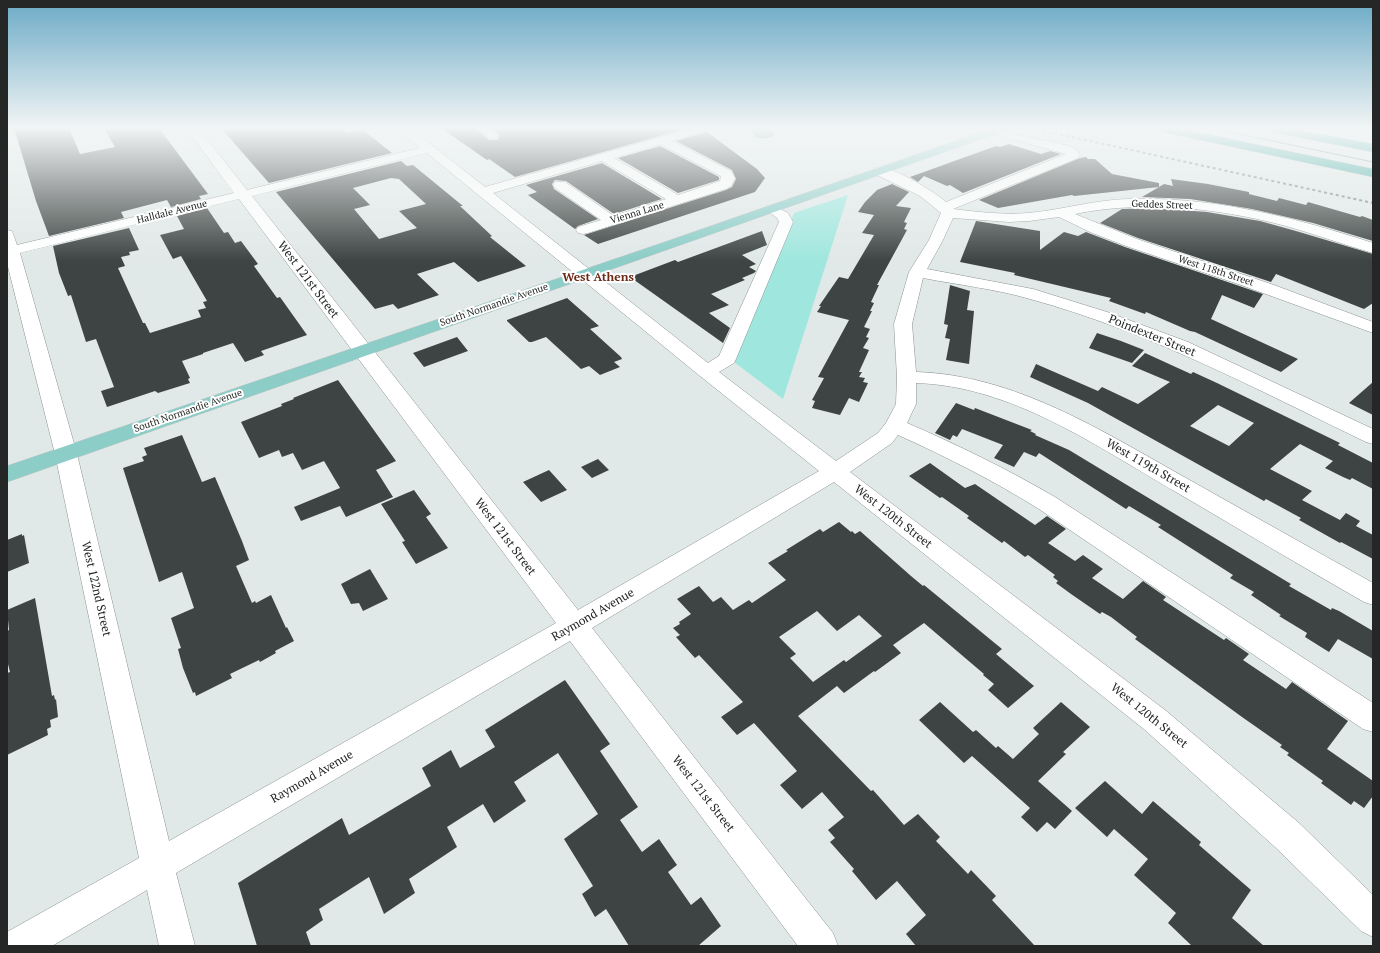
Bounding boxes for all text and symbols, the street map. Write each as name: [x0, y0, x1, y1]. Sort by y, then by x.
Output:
street label: Halldale Avenue: [136, 197, 208, 227]
street label: Geddes Street: [1131, 198, 1193, 212]
street label: Vienna Lane: [609, 199, 665, 227]
street label: West 121st Street: [274, 239, 342, 321]
street label: West 118th Street: [1177, 253, 1255, 289]
district label: West Athens: [562, 271, 634, 285]
street label: South Normandie Avenue: [438, 281, 550, 329]
street label: Poindexter Street: [1106, 312, 1198, 360]
street label: South Normandie Avenue: [132, 387, 244, 435]
street label: West 119th Street: [1103, 436, 1193, 496]
street label: West 120th Street: [851, 482, 935, 552]
street label: West 121st Street: [471, 496, 539, 578]
street label: West 122nd Street: [78, 540, 114, 638]
street label: Raymond Avenue: [549, 586, 637, 644]
street label: West 120th Street: [1108, 681, 1190, 751]
street label: Raymond Avenue: [268, 748, 356, 806]
street label: West 121st Street: [669, 753, 737, 835]

